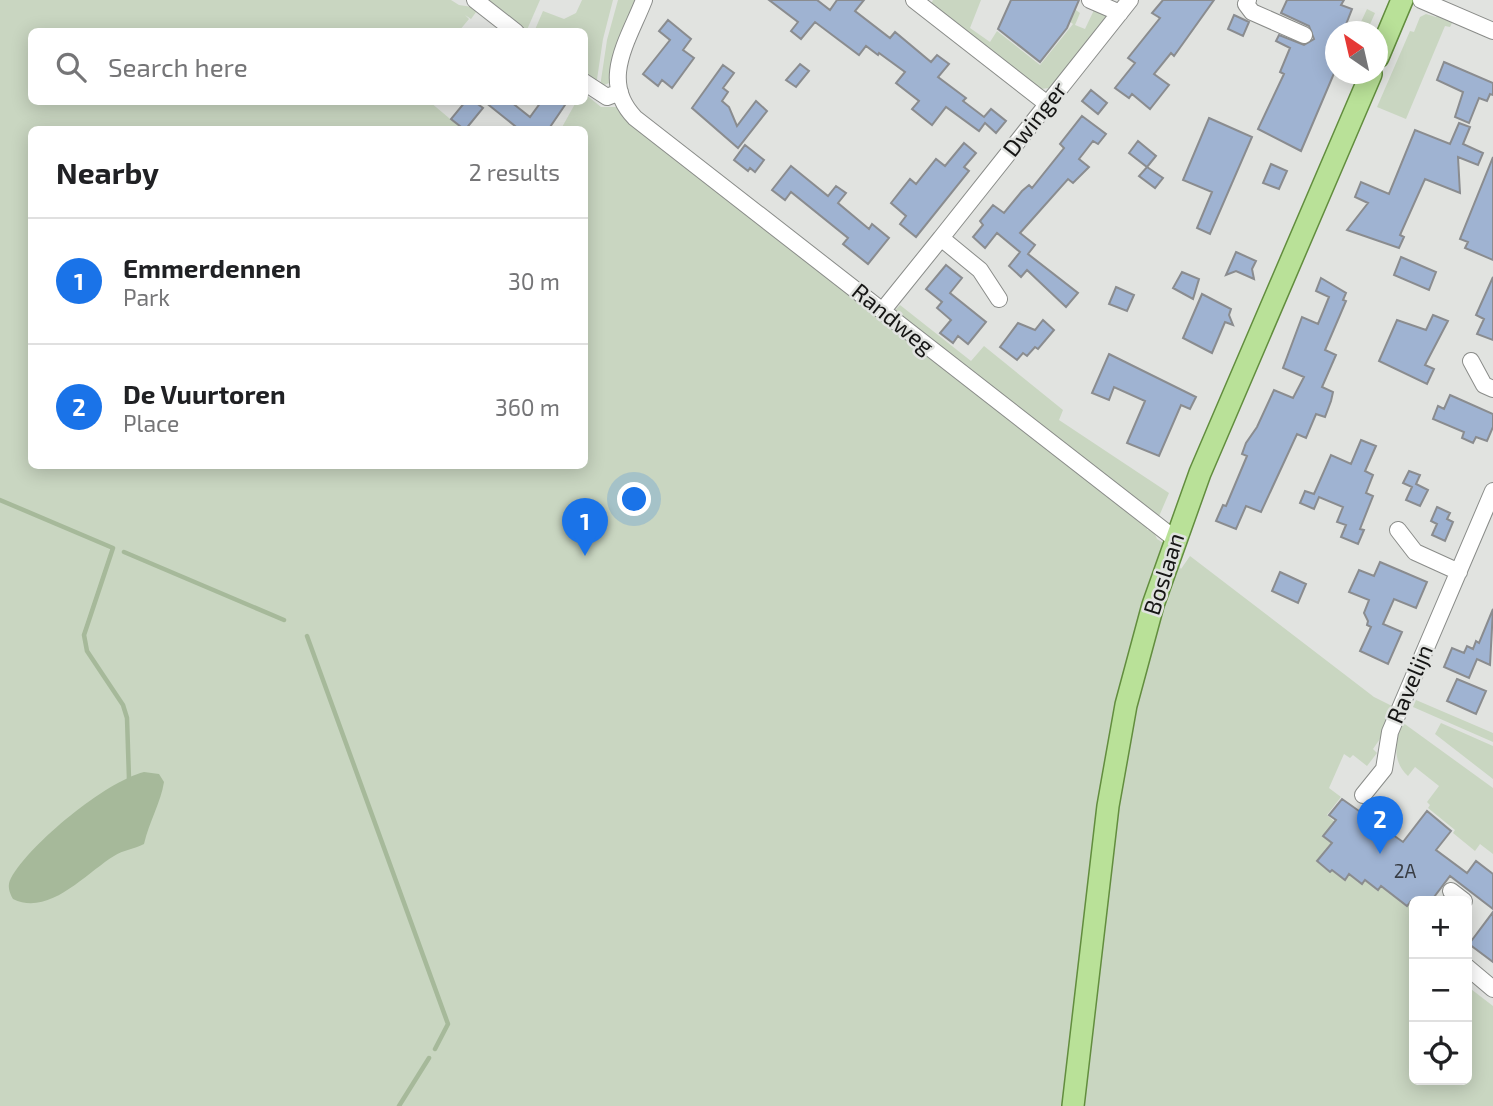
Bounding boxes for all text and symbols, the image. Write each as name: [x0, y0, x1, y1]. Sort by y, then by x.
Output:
north arrow: [1325, 21, 1388, 84]
search box: [28, 28, 588, 105]
icon: search: [52, 48, 90, 86]
text: Search here: [108, 51, 248, 82]
street label: Dwinger: [996, 75, 1072, 162]
text: Nearby: [56, 154, 159, 190]
text: 2 results: [469, 158, 560, 186]
text: Emmerdennen: [123, 252, 301, 283]
text: 1: [74, 267, 84, 295]
text: 30 m: [508, 267, 560, 295]
street label: Randweg: [847, 277, 940, 360]
text: Park: [123, 283, 170, 311]
text: De Vuurtoren: [123, 378, 286, 409]
text: 2: [72, 393, 86, 421]
text: 360 m: [495, 393, 560, 421]
text: Place: [123, 409, 179, 437]
your location: [617, 482, 651, 516]
pin: 1: [562, 498, 608, 556]
street label: Boslaan: [1137, 529, 1189, 618]
street label: Ravelijn: [1380, 640, 1438, 727]
pin: 2: [1357, 796, 1403, 854]
house number: 2A: [1394, 859, 1416, 882]
map controls: [1409, 896, 1472, 1085]
button: +: [1409, 896, 1472, 959]
button: −: [1409, 959, 1472, 1022]
button: locate: [1409, 1022, 1472, 1085]

